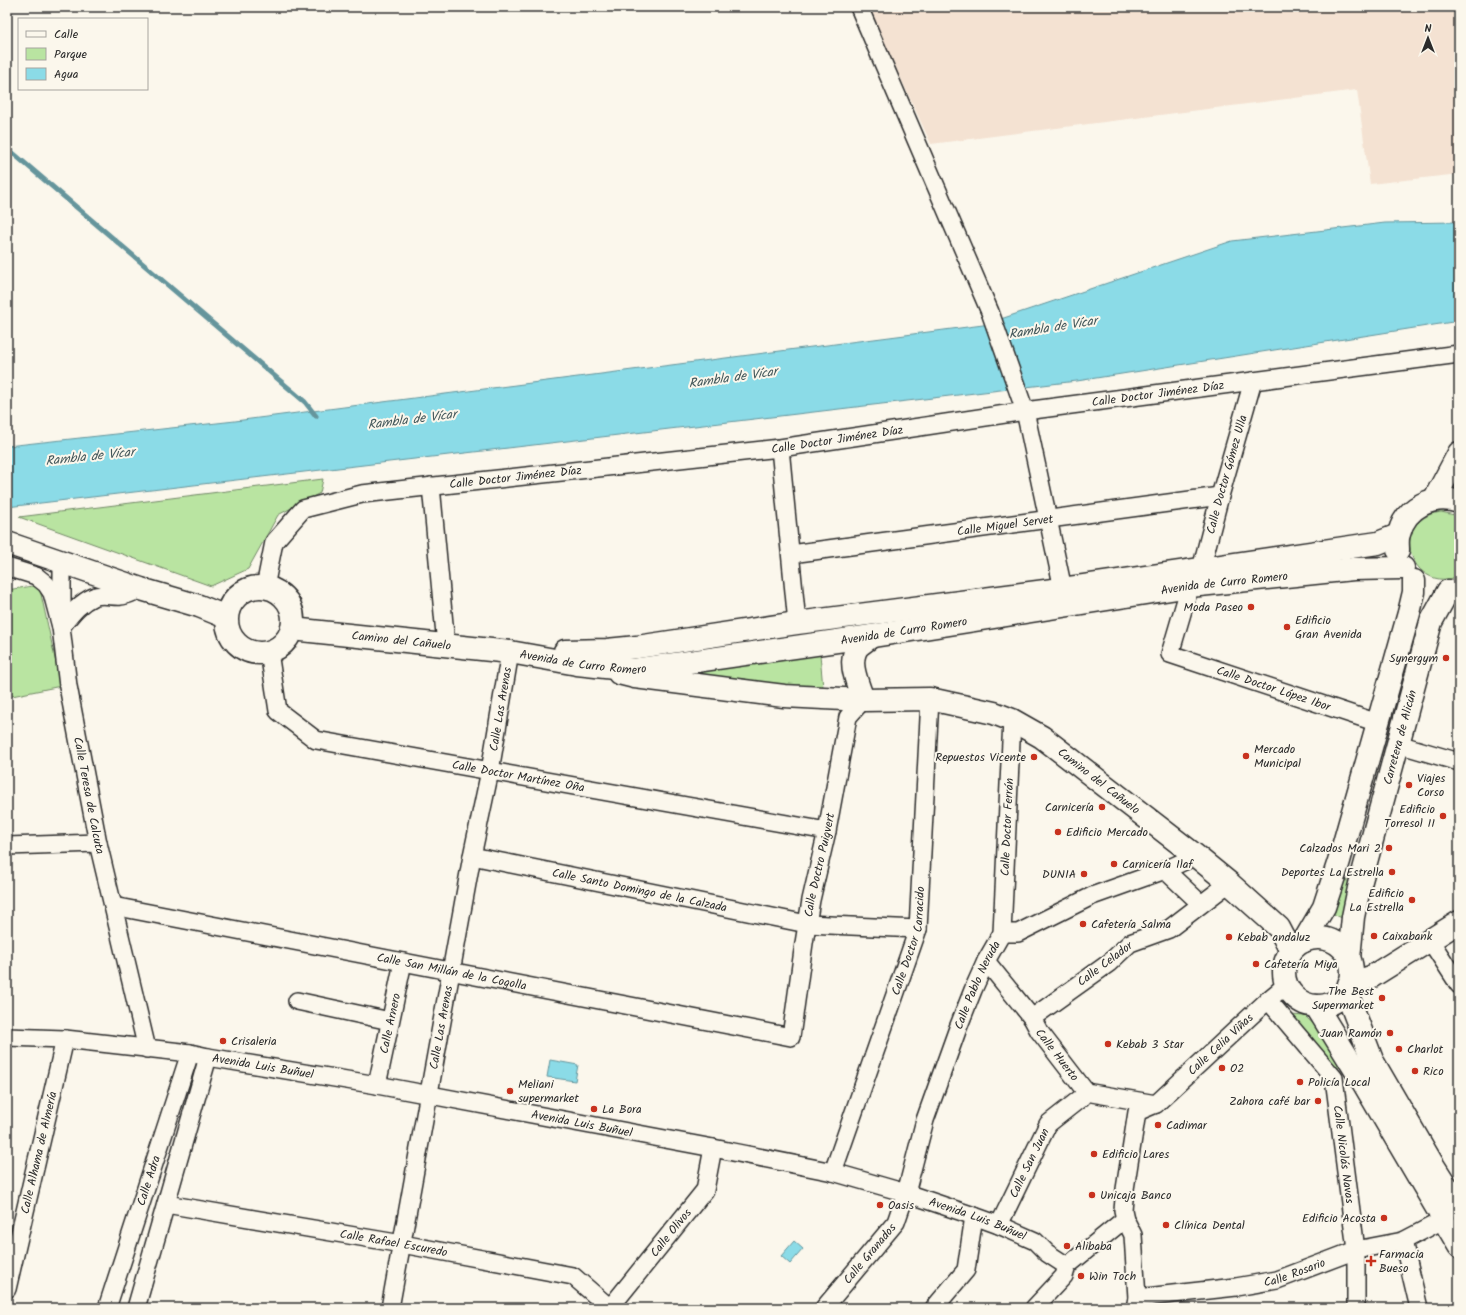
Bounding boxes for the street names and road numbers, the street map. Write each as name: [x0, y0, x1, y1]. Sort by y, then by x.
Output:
street label: Calle Doctor Jiménez Díaz: [1091, 375, 1225, 412]
street label: Calle Doctor Gómez Ulla: [1201, 412, 1252, 536]
street label: Calle Doctor Jiménez Díaz: [770, 420, 904, 458]
street label: Calle Doctor Jiménez Díaz: [448, 460, 583, 494]
street label: Calle Miguel Servet: [956, 509, 1055, 541]
street label: Avenida de Curro Romero: [1159, 566, 1289, 600]
street label: Avenida de Curro Romero: [839, 612, 968, 650]
street label: Camino del Cañuelo: [351, 626, 452, 655]
street label: Avenida de Curro Romero: [518, 644, 648, 680]
street label: Calle Doctor López Ibor: [1214, 661, 1334, 716]
street label: Calle Las Arenas: [484, 666, 517, 753]
street label: Carretera de Alicún: [1378, 688, 1422, 787]
street label: Calle Teresa de Calcuta: [68, 735, 110, 856]
street label: Camino del Cañuelo: [1054, 743, 1144, 819]
street label: Calle Doctor Martínez Oña: [451, 755, 586, 797]
street label: Calle Doctor Ferrán: [995, 778, 1019, 876]
street label: Calle Doctro Puigvert: [799, 811, 840, 918]
street label: Calle Santo Domingo de la Calzada: [550, 863, 729, 917]
street label: Calle Doctor Carracido: [886, 886, 930, 998]
street label: Calle Celador: [1073, 936, 1138, 991]
street label: Calle Pablo Neruda: [949, 937, 1005, 1032]
street label: Calle San Millán de la Cogolla: [375, 948, 529, 995]
street label: Calle Las Arenas: [424, 984, 458, 1071]
street label: Calle Arnero: [374, 991, 406, 1055]
street label: Calle Celia Viñas: [1183, 1009, 1258, 1080]
street label: Calle Huerto: [1031, 1024, 1084, 1085]
street label: Avenida Luis Buñuel: [211, 1048, 315, 1084]
street label: Calle Alhama de Almería: [15, 1089, 62, 1216]
street label: Calle Nicolás Navas: [1328, 1104, 1359, 1204]
street label: Avenida Luis Buñuel: [530, 1105, 634, 1142]
street label: Calle San Juan: [1004, 1125, 1054, 1201]
street label: Calle Adra: [131, 1153, 166, 1208]
street label: Avenida Luis Buñuel: [927, 1192, 1030, 1246]
street label: Calle Olivos: [645, 1204, 696, 1261]
street label: Calle Granados: [838, 1219, 901, 1288]
street label: Calle Rafael Escuredo: [338, 1224, 449, 1262]
street label: Calle Rosario: [1262, 1253, 1328, 1292]

